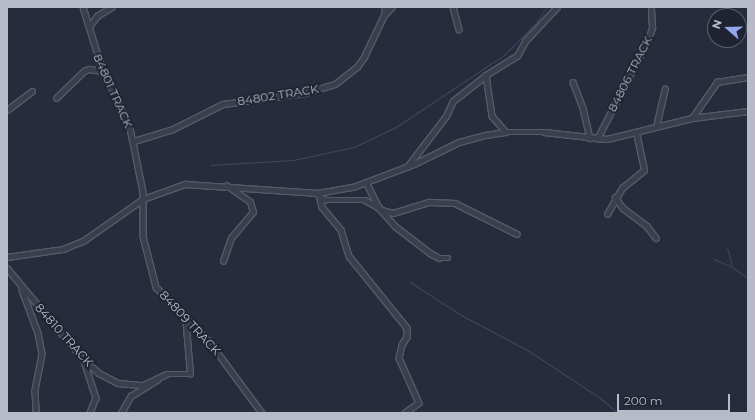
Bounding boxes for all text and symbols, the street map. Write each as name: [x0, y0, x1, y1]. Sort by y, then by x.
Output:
north arrow: [707, 8, 747, 48]
text: N: [709, 18, 725, 31]
street label: 84806 TRACK: [605, 34, 655, 114]
street label: 84801 TRACK: [90, 52, 136, 130]
street label: 84802 TRACK: [236, 81, 320, 109]
street label: 84809 TRACK: [156, 288, 224, 358]
street label: 84810 TRACK: [32, 301, 96, 369]
scale bar: [619, 386, 732, 412]
text: 200 m: [624, 393, 663, 408]

